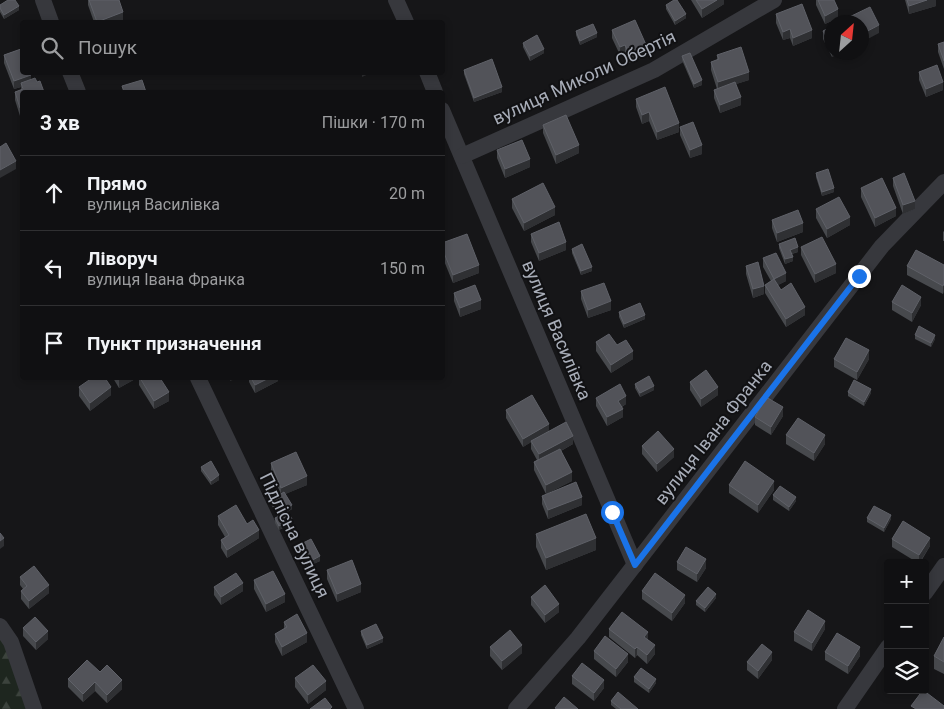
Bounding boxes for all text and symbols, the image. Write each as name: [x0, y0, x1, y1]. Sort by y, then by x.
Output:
north arrow: [824, 15, 869, 60]
search box: [20, 20, 445, 75]
street label: вулиця Миколи Обертія: [489, 25, 679, 129]
icon: search: [38, 34, 66, 62]
text: Пошук: [78, 36, 137, 59]
text: 3 хв: [40, 111, 80, 135]
text: Пішки · 170 m: [322, 113, 425, 132]
text: Прямо: [87, 172, 147, 195]
icon: ahead: [40, 179, 68, 207]
text: 20 m: [389, 184, 425, 203]
text: вулиця Василівка: [87, 195, 220, 214]
text: Ліворуч: [87, 247, 158, 270]
icon: left: [40, 254, 68, 282]
street label: вулиця Василівка: [518, 257, 596, 403]
text: 150 m: [380, 259, 425, 278]
route end: [848, 265, 871, 288]
text: вулиця Івана Франка: [87, 270, 245, 289]
icon: arrive: [40, 329, 68, 357]
text: Пункт призначення: [87, 332, 262, 355]
street label: вулиця Івана Франка: [650, 356, 776, 508]
street label: Підлісна вулиця: [256, 469, 334, 601]
route start: [601, 501, 624, 524]
map controls: [884, 559, 929, 694]
button: +: [884, 559, 929, 604]
button: −: [884, 604, 929, 649]
button: layers: [884, 649, 929, 694]

